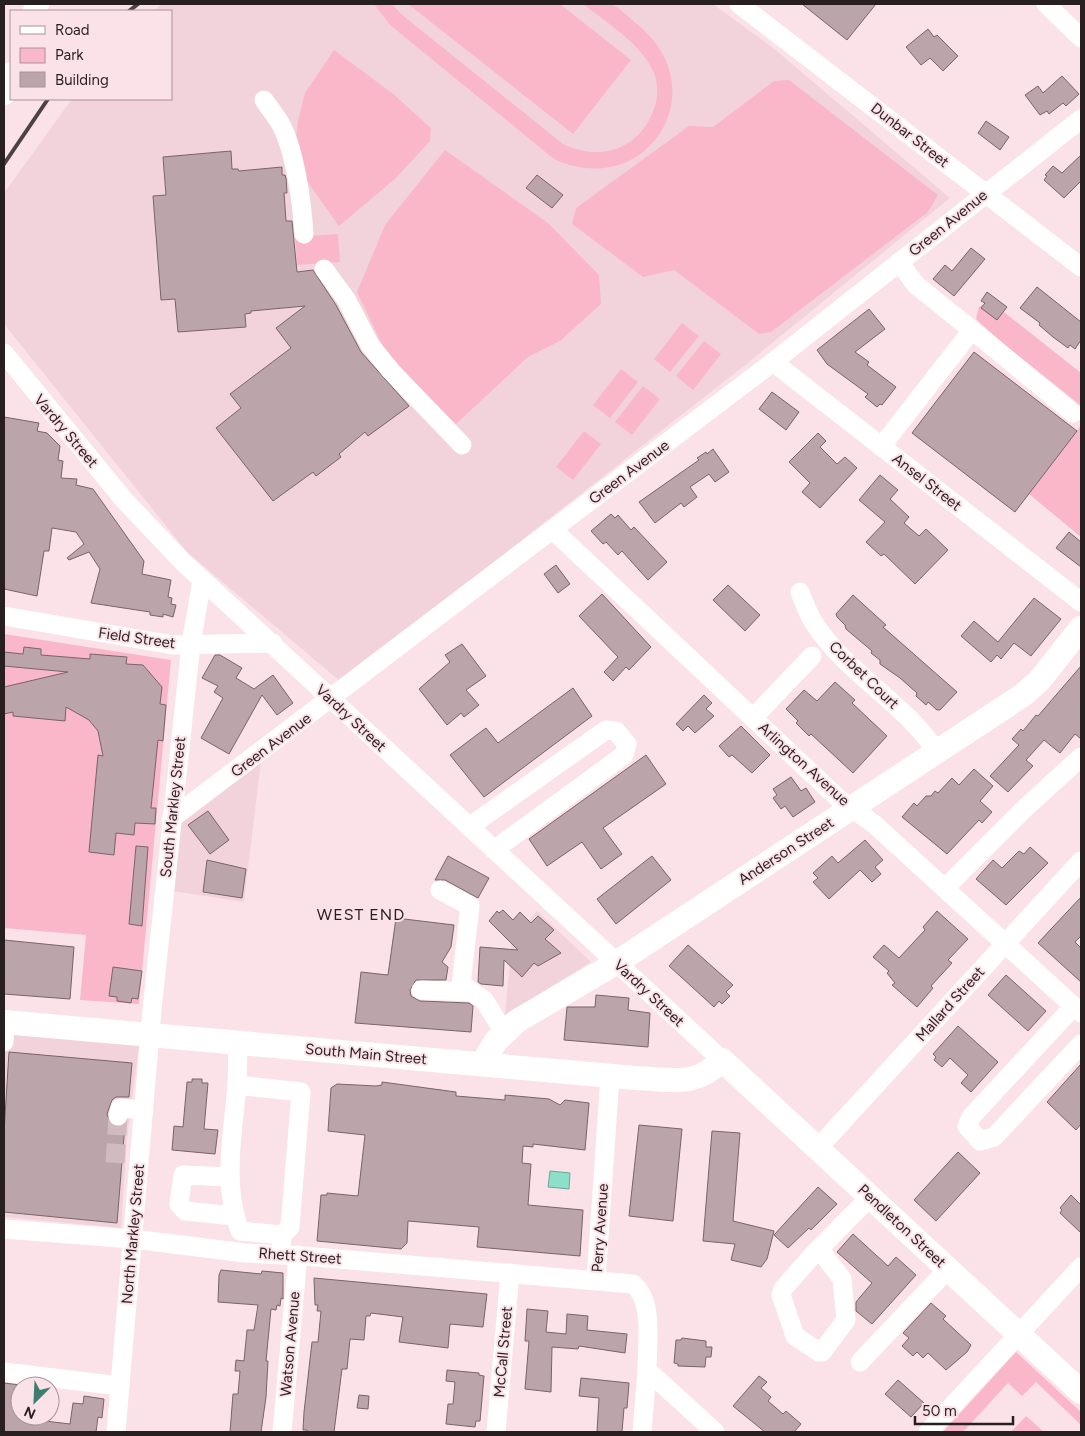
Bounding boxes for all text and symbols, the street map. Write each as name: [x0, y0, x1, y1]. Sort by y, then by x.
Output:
legend: [10, 10, 172, 100]
text: Road: [55, 21, 90, 39]
text: Park: [55, 46, 84, 64]
text: Building: [55, 71, 109, 89]
street label: Dunbar Street: [867, 99, 953, 171]
street label: Green Avenue: [905, 186, 991, 260]
street label: Vardry Street: [30, 391, 102, 471]
street label: Green Avenue: [585, 436, 673, 508]
street label: Ansel Street: [889, 449, 965, 515]
street label: Field Street: [97, 624, 177, 652]
street label: Corbet Court: [826, 637, 903, 713]
street label: Vardry Street: [312, 681, 390, 755]
street label: Green Avenue: [227, 709, 315, 781]
street label: Arlington Avenue: [755, 718, 853, 810]
street label: South Markley Street: [157, 735, 189, 878]
street label: Anderson Street: [735, 813, 837, 889]
district label: WEST END: [317, 905, 405, 924]
street label: Vardry Street: [610, 956, 688, 1030]
street label: Mallard Street: [912, 963, 988, 1045]
street label: South Main Street: [304, 1040, 428, 1068]
street label: North Markley Street: [118, 1163, 148, 1305]
street label: Pendleton Street: [854, 1181, 950, 1272]
street label: Perry Avenue: [588, 1183, 612, 1273]
street label: Rhett Street: [258, 1244, 342, 1268]
street label: Watson Avenue: [276, 1291, 304, 1397]
street label: McCall Street: [490, 1305, 516, 1398]
north arrow: [10, 1376, 60, 1426]
scale bar: [915, 1394, 1012, 1426]
text: N: [22, 1402, 38, 1422]
text: 50 m: [922, 1402, 957, 1420]

